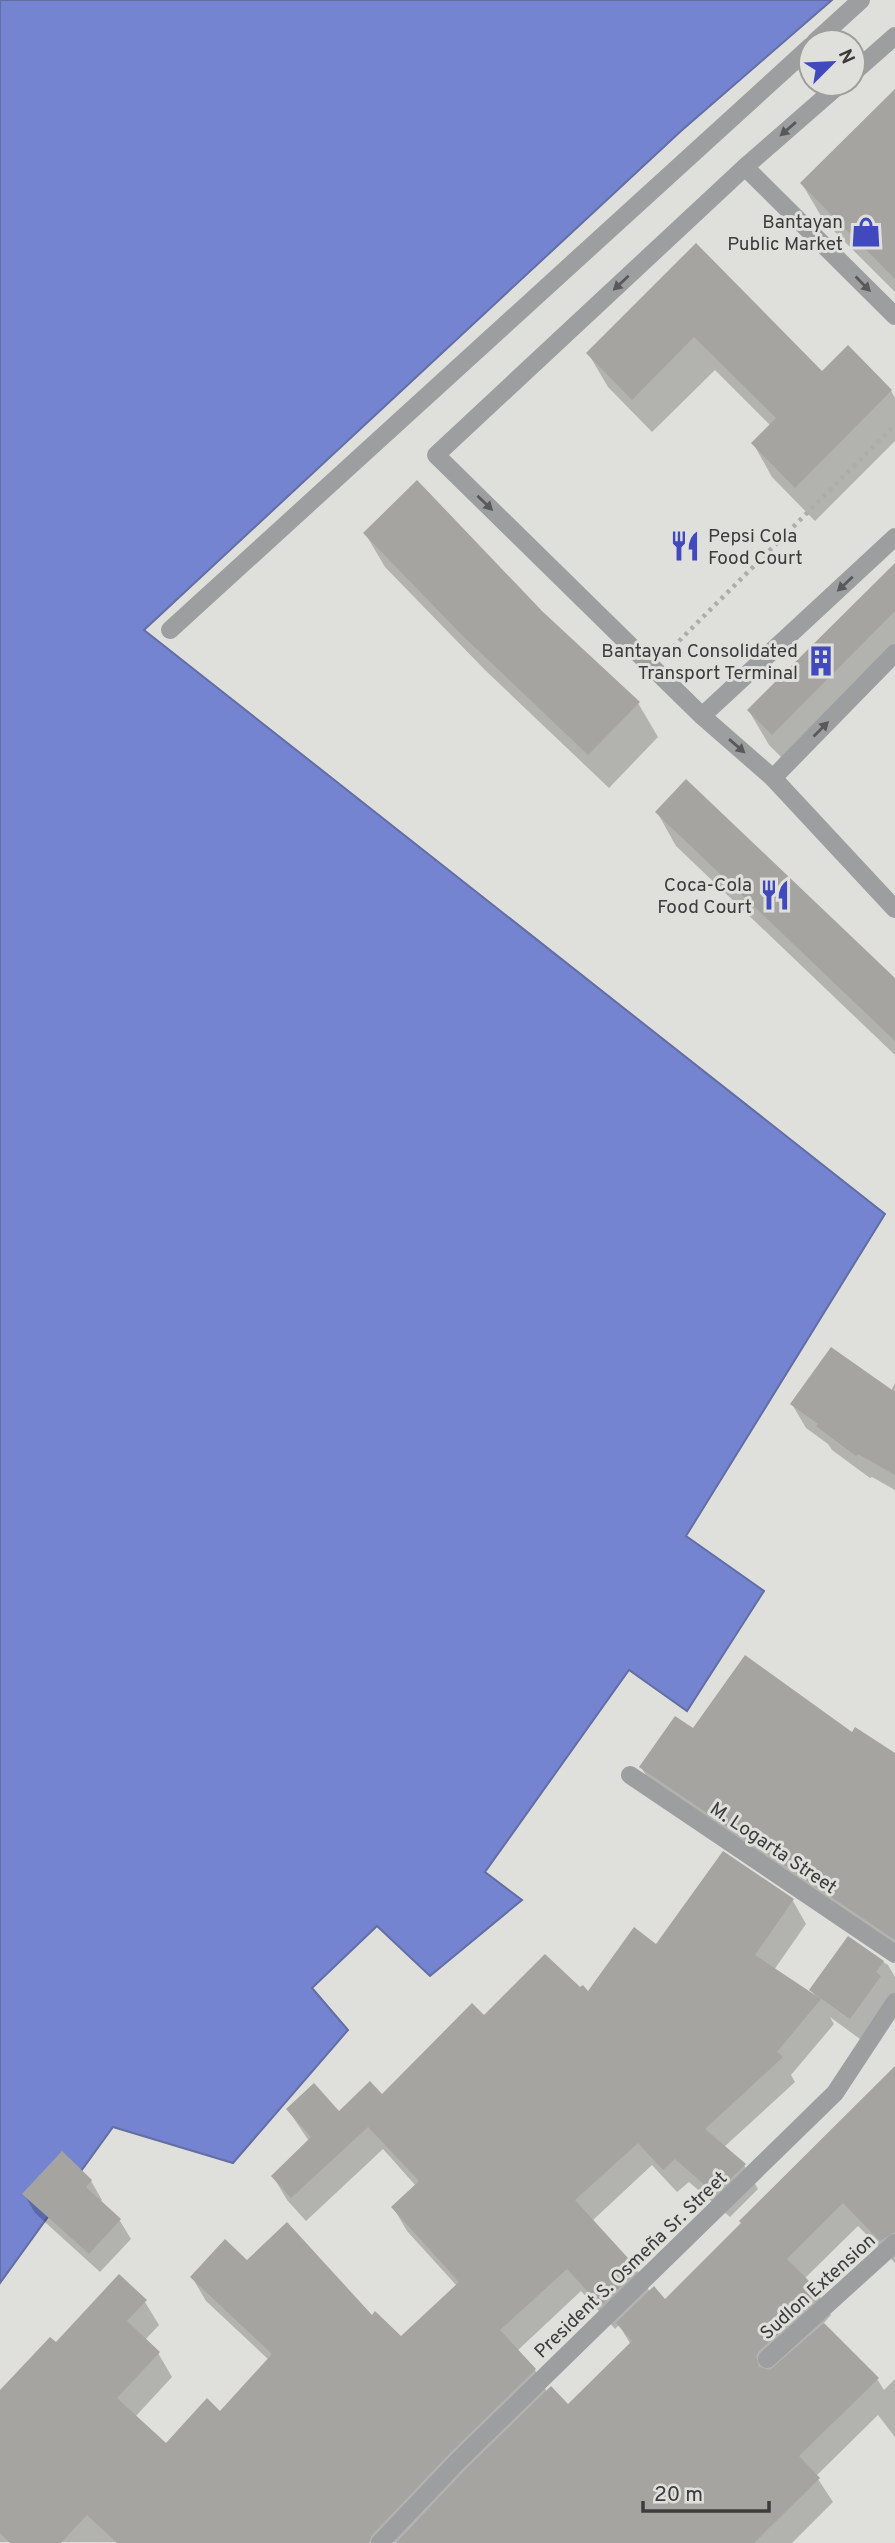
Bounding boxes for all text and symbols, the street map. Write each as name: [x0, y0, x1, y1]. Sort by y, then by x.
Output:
north arrow: [797, 28, 867, 98]
text: N: [832, 46, 859, 68]
one-way arrow: [780, 121, 797, 136]
place label: Bantayan Public Market: [727, 211, 843, 257]
shop icon: Bantayan Public Market: [849, 215, 883, 249]
one-way arrow: [613, 274, 630, 290]
one-way arrow: [854, 275, 871, 291]
one-way arrow: [476, 494, 493, 510]
place label: Pepsi Cola Food Court: [708, 525, 803, 571]
restaurant icon: Pepsi Cola Food Court: [668, 529, 702, 563]
one-way arrow: [837, 575, 854, 591]
place label: Bantayan Consolidated Transport Terminal: [601, 640, 798, 686]
building icon: Bantayan Consolidated Transport Terminal: [804, 644, 838, 678]
one-way arrow: [812, 721, 828, 738]
one-way arrow: [728, 738, 745, 753]
place label: Coca-Cola Food Court: [657, 874, 752, 920]
restaurant icon: Coca-Cola Food Court: [758, 878, 792, 912]
street label: M. Logarta Street: [705, 1797, 841, 1900]
street label: President S. Osmeña Sr. Street: [530, 2167, 733, 2364]
street label: Sudlon Extension: [756, 2229, 881, 2346]
scale bar: [643, 2470, 769, 2514]
text: 20 m: [654, 2482, 703, 2509]

